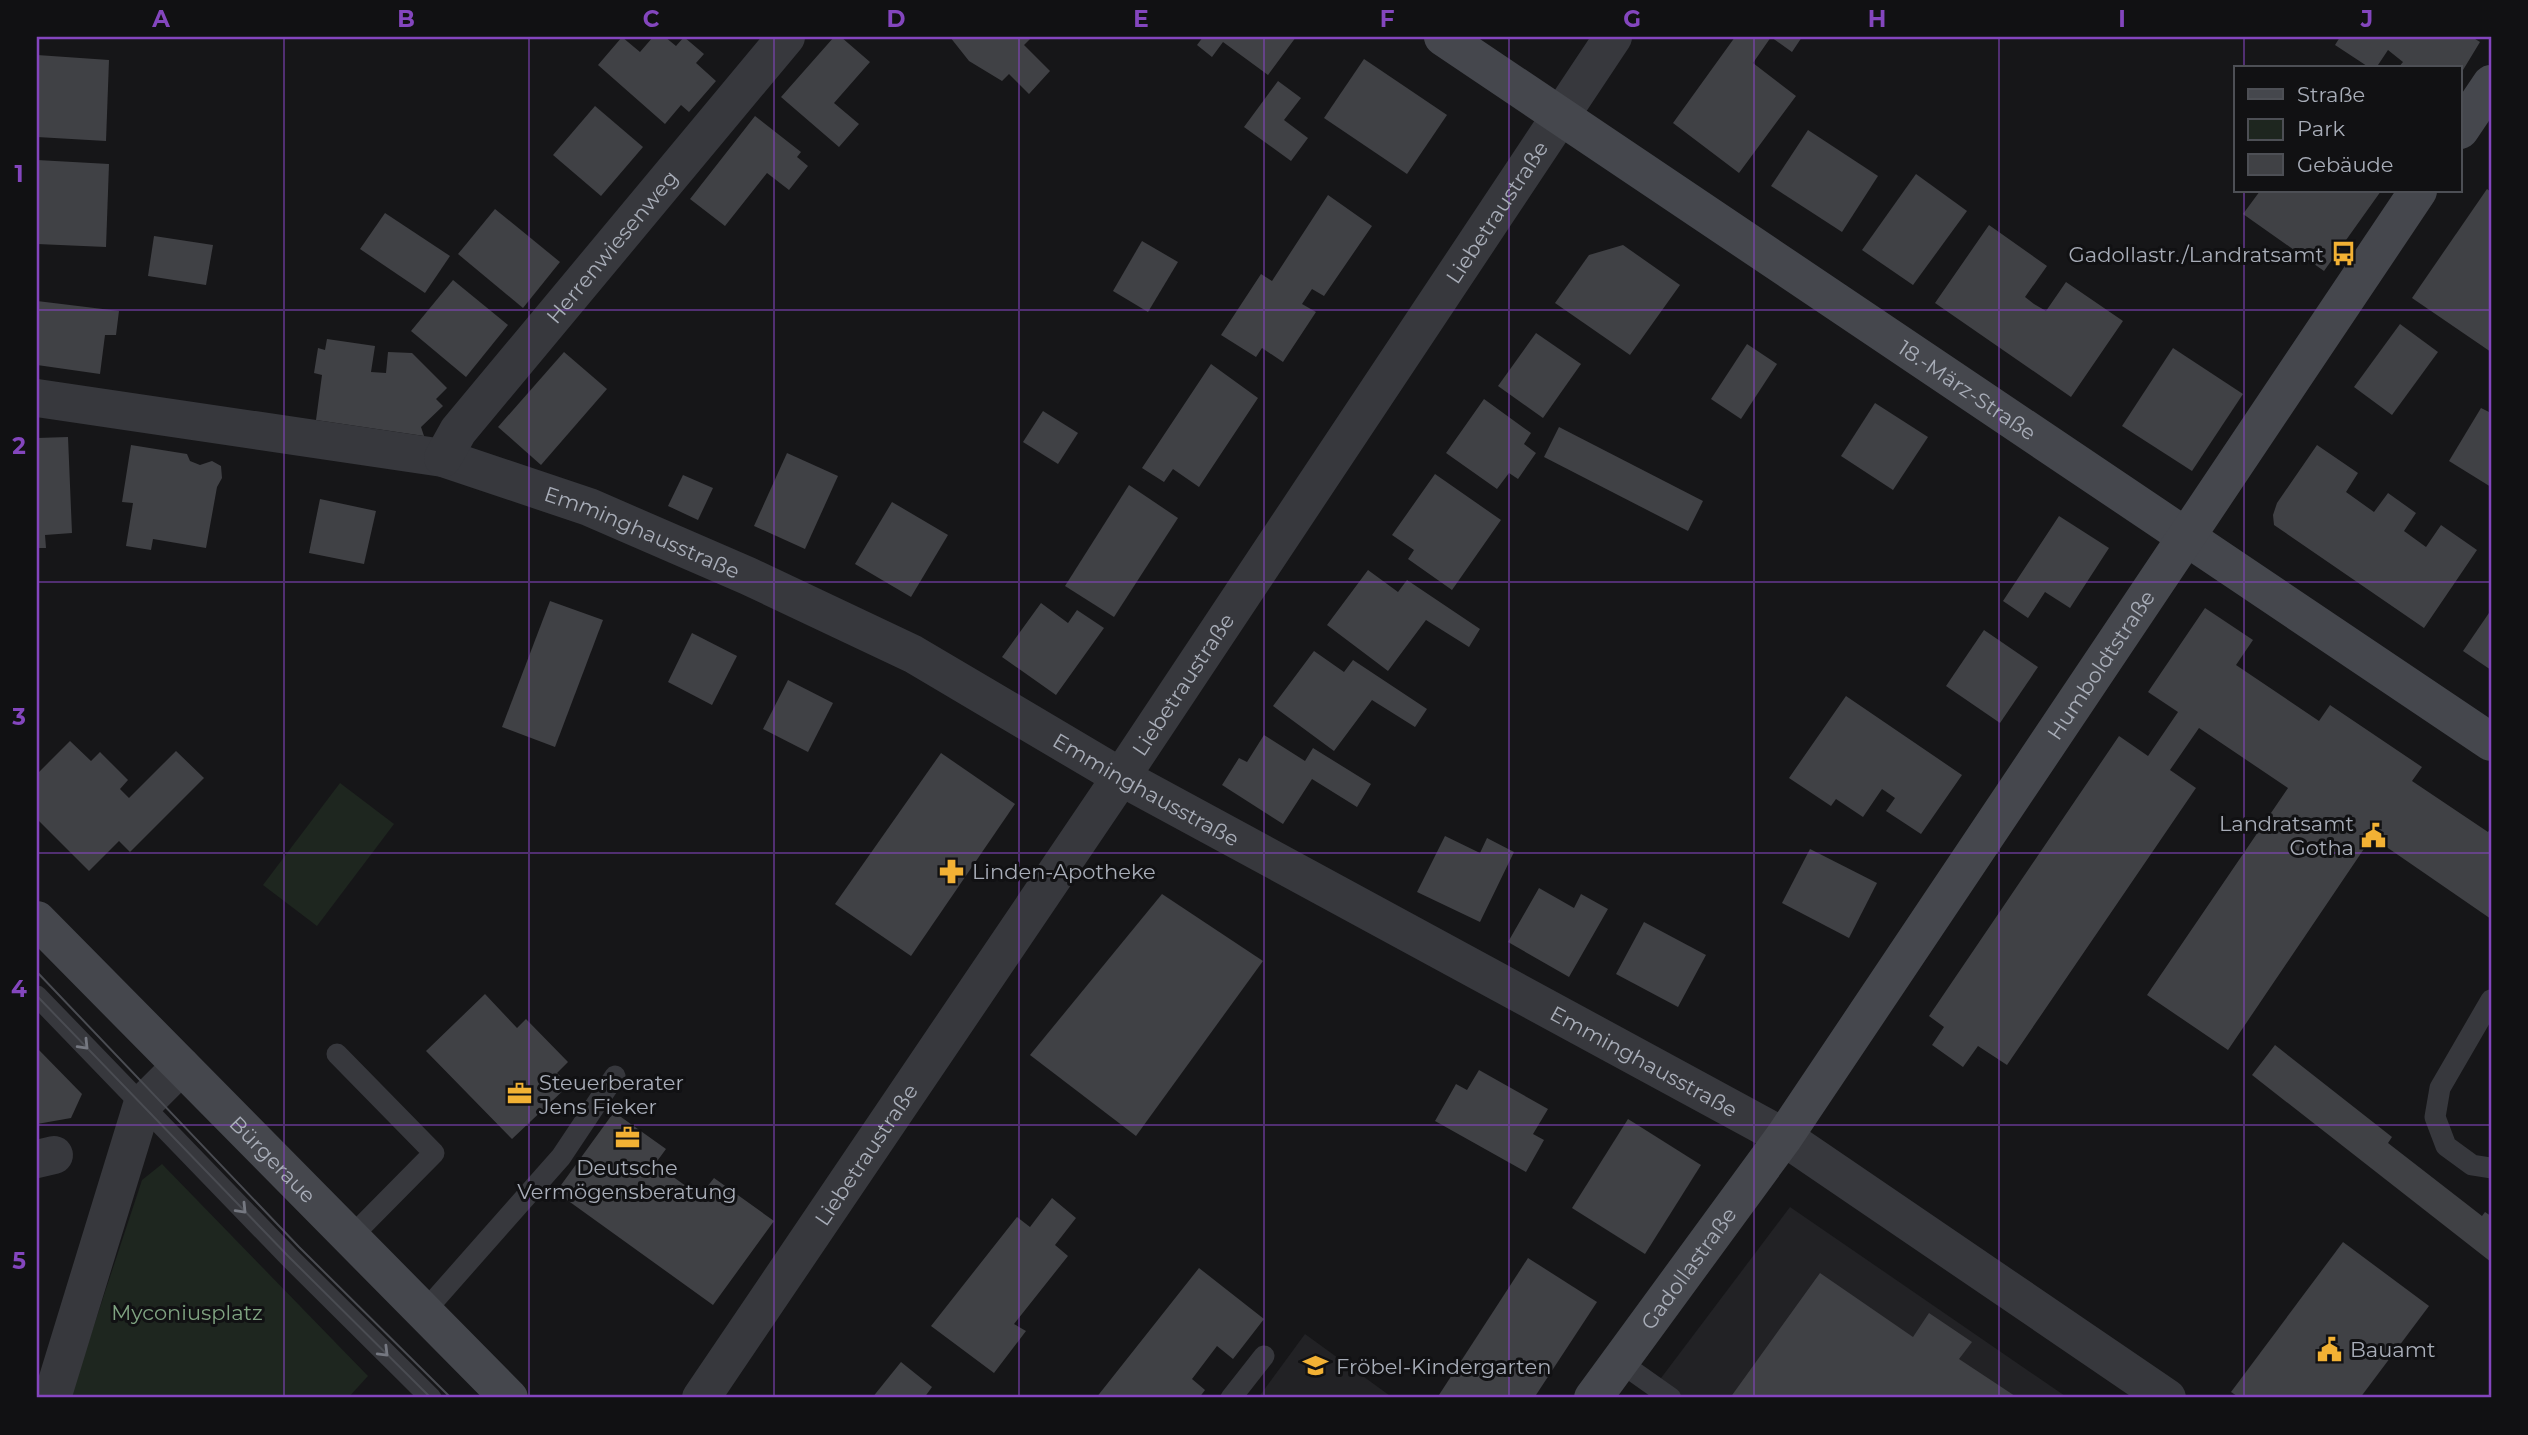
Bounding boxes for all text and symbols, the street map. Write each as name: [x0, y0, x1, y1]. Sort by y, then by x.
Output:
text: A: [151, 5, 170, 33]
text: B: [397, 5, 415, 33]
text: C: [643, 5, 660, 33]
text: D: [887, 5, 906, 33]
text: E: [1133, 5, 1149, 33]
text: F: [1380, 5, 1395, 33]
text: G: [1623, 5, 1641, 33]
text: H: [1868, 5, 1886, 33]
text: I: [2118, 5, 2126, 33]
text: J: [2360, 5, 2373, 33]
legend: [2234, 66, 2462, 192]
text: Straße: [2297, 82, 2365, 107]
text: Park: [2297, 116, 2345, 141]
street label: Liebetraustraße: [1440, 136, 1553, 288]
text: Gebäude: [2297, 152, 2394, 177]
text: 1: [14, 160, 24, 188]
street label: Herrenwiesenweg: [541, 165, 683, 328]
bus stop icon: Gadollastr./Landratsamt: [2330, 240, 2358, 268]
place label: Gadollastr./Landratsamt: [2069, 242, 2324, 267]
street label: 18.-März-Straße: [1894, 335, 2041, 445]
text: 2: [12, 432, 26, 460]
street label: Emminghausstraße: [541, 480, 744, 583]
street label: Humboldtstraße: [2042, 585, 2160, 744]
street label: Liebetraustraße: [1126, 608, 1239, 760]
text: 3: [11, 703, 26, 731]
street label: Emminghausstraße: [1049, 727, 1244, 851]
place label: Landratsamt Gotha: [2219, 811, 2354, 860]
public building icon: Landratsamt Gotha: [2360, 821, 2388, 849]
pharmacy icon: Linden-Apotheke: [938, 857, 966, 885]
place label: Linden-Apotheke: [972, 859, 1156, 884]
text: 4: [11, 975, 27, 1003]
street label: Emminghausstraße: [1546, 1000, 1742, 1122]
one-way arrow: [76, 1037, 89, 1050]
place label: Steuerberater Jens Fieker: [538, 1070, 684, 1119]
street label: Liebetraustraße: [809, 1079, 922, 1230]
office icon: Steuerberater Jens Fieker: [505, 1080, 533, 1108]
street label: Bürgeraue: [225, 1110, 321, 1208]
office icon: Deutsche Vermögensberatung: [613, 1124, 641, 1152]
place label: Deutsche Vermögensberatung: [517, 1155, 737, 1204]
one-way arrow: [234, 1200, 247, 1213]
street label: Gadollastraße: [1635, 1202, 1741, 1334]
text: 5: [12, 1247, 26, 1275]
park label: Myconiusplatz: [111, 1300, 263, 1325]
public building icon: Bauamt: [2316, 1335, 2344, 1363]
place label: Bauamt: [2350, 1337, 2436, 1362]
one-way arrow: [376, 1343, 389, 1356]
school or university icon: Fröbel-Kindergarten: [1302, 1352, 1330, 1380]
place label: Fröbel-Kindergarten: [1336, 1354, 1551, 1379]

